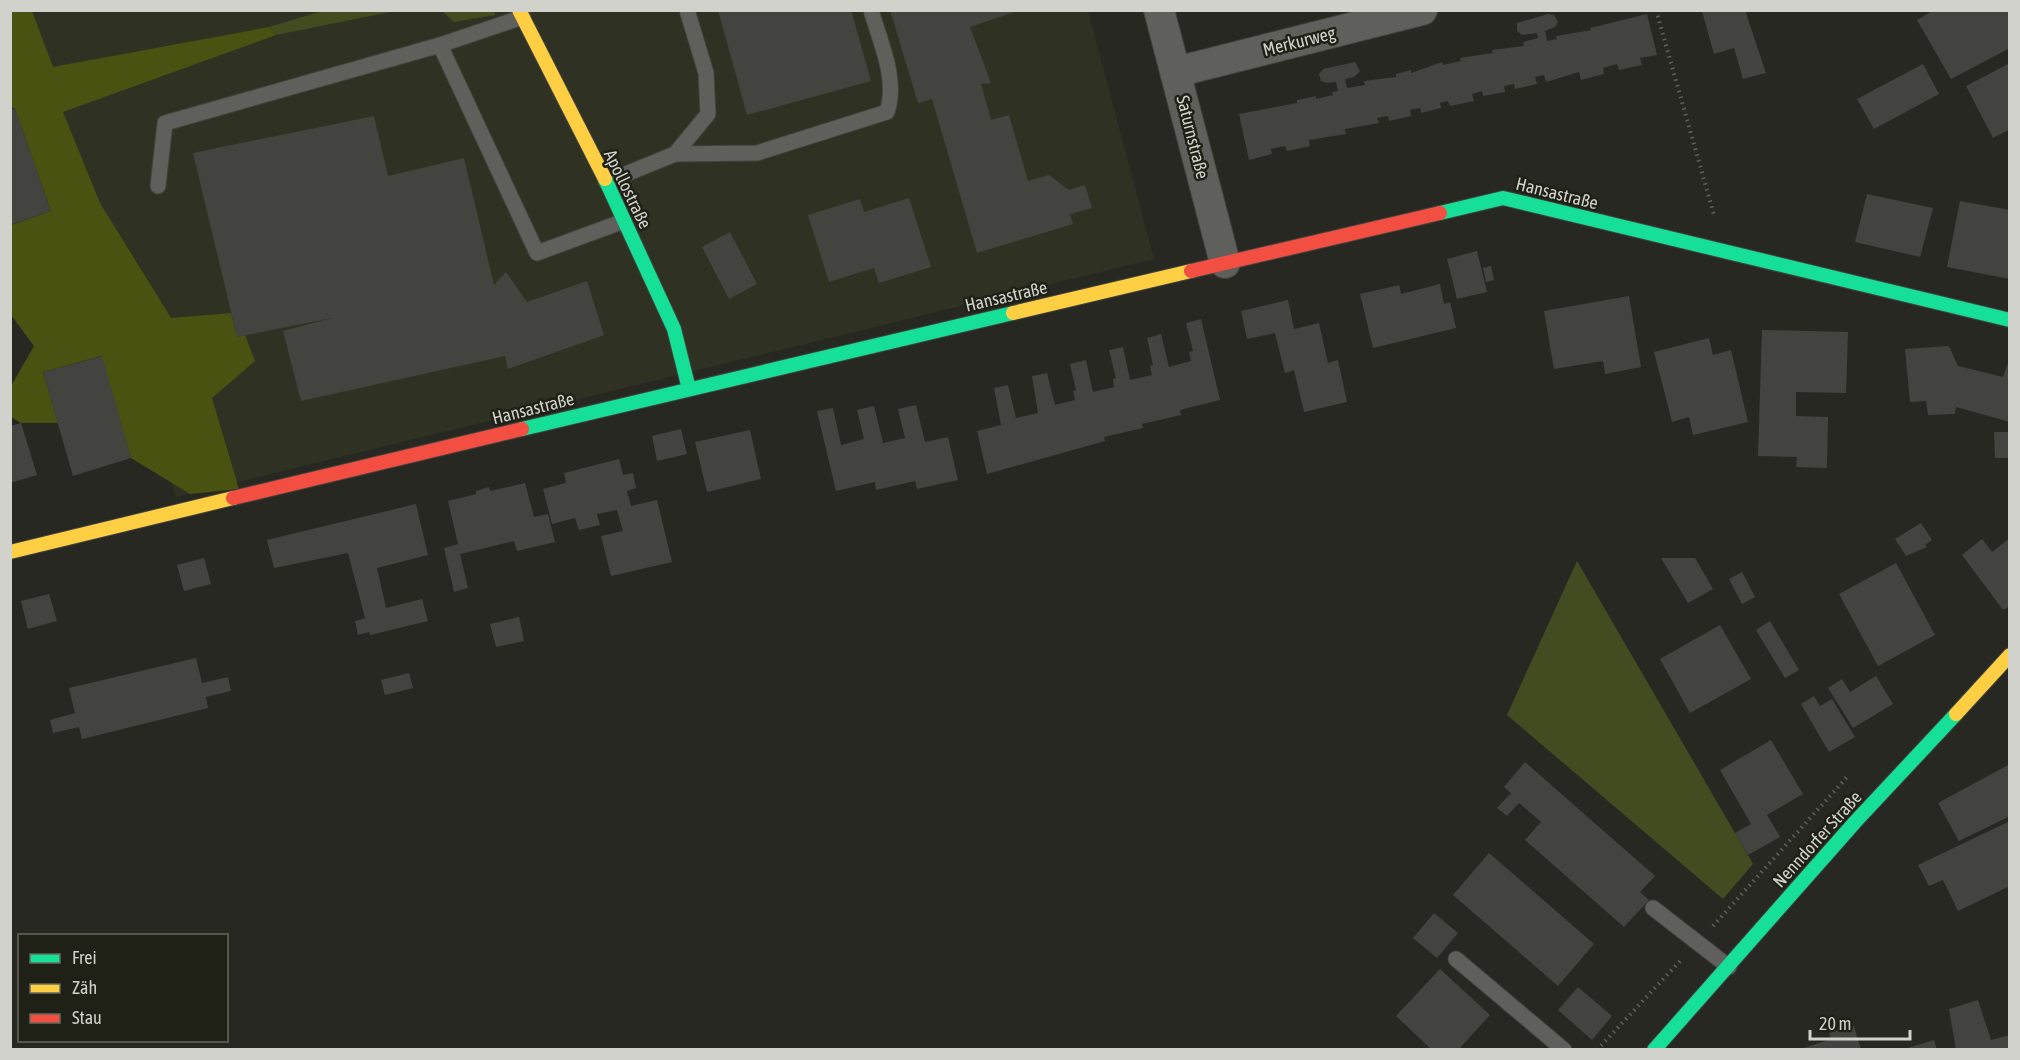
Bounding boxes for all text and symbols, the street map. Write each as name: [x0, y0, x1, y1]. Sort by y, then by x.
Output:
street label: Merkurweg: [1261, 22, 1338, 60]
street label: Saturnstraße: [1172, 93, 1214, 181]
street label: Apollostraße: [600, 146, 656, 232]
street label: Hansastraße: [1514, 173, 1600, 213]
street label: Hansastraße: [963, 276, 1049, 316]
street label: Hansastraße: [490, 388, 576, 428]
street label: Nenndorfer Straße: [1768, 787, 1866, 891]
legend: [18, 934, 228, 1042]
text: Frei: [72, 947, 97, 968]
text: Zäh: [72, 977, 97, 998]
scale bar: [1810, 1003, 1910, 1041]
text: Stau: [72, 1007, 102, 1028]
text: 20 m: [1819, 1013, 1851, 1034]

